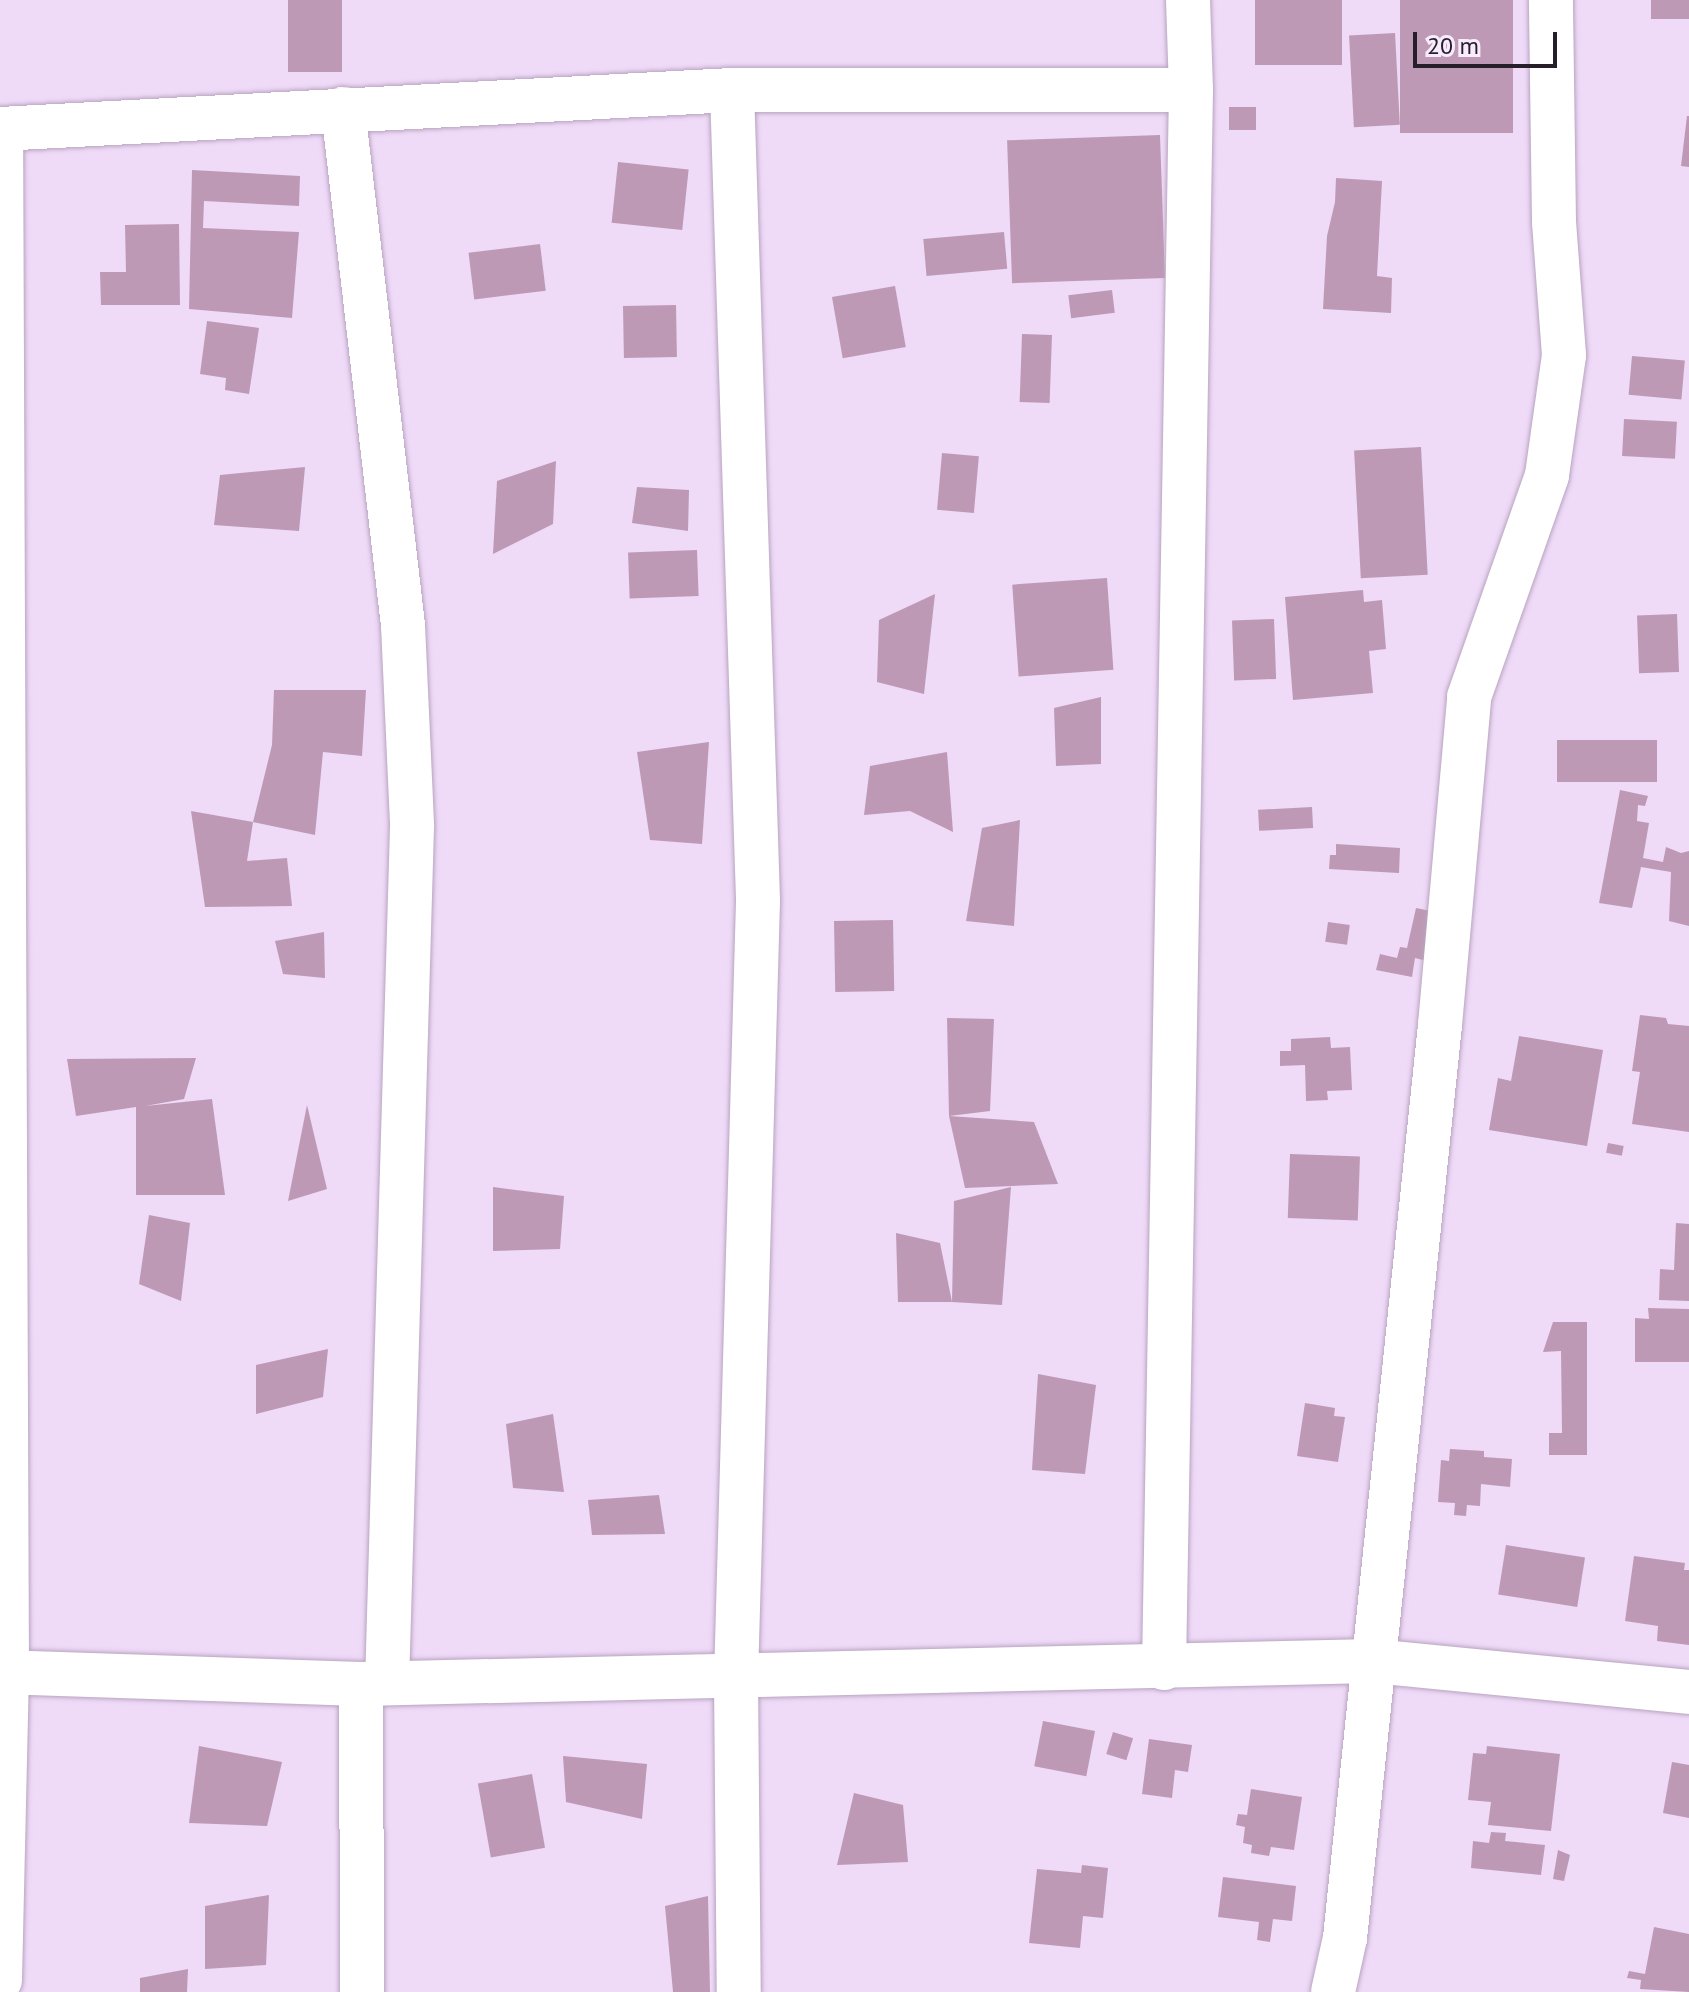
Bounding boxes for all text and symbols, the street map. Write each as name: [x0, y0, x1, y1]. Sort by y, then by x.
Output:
scale bar: [1417, 16, 1561, 66]
text: 20 m: [1427, 30, 1479, 61]

